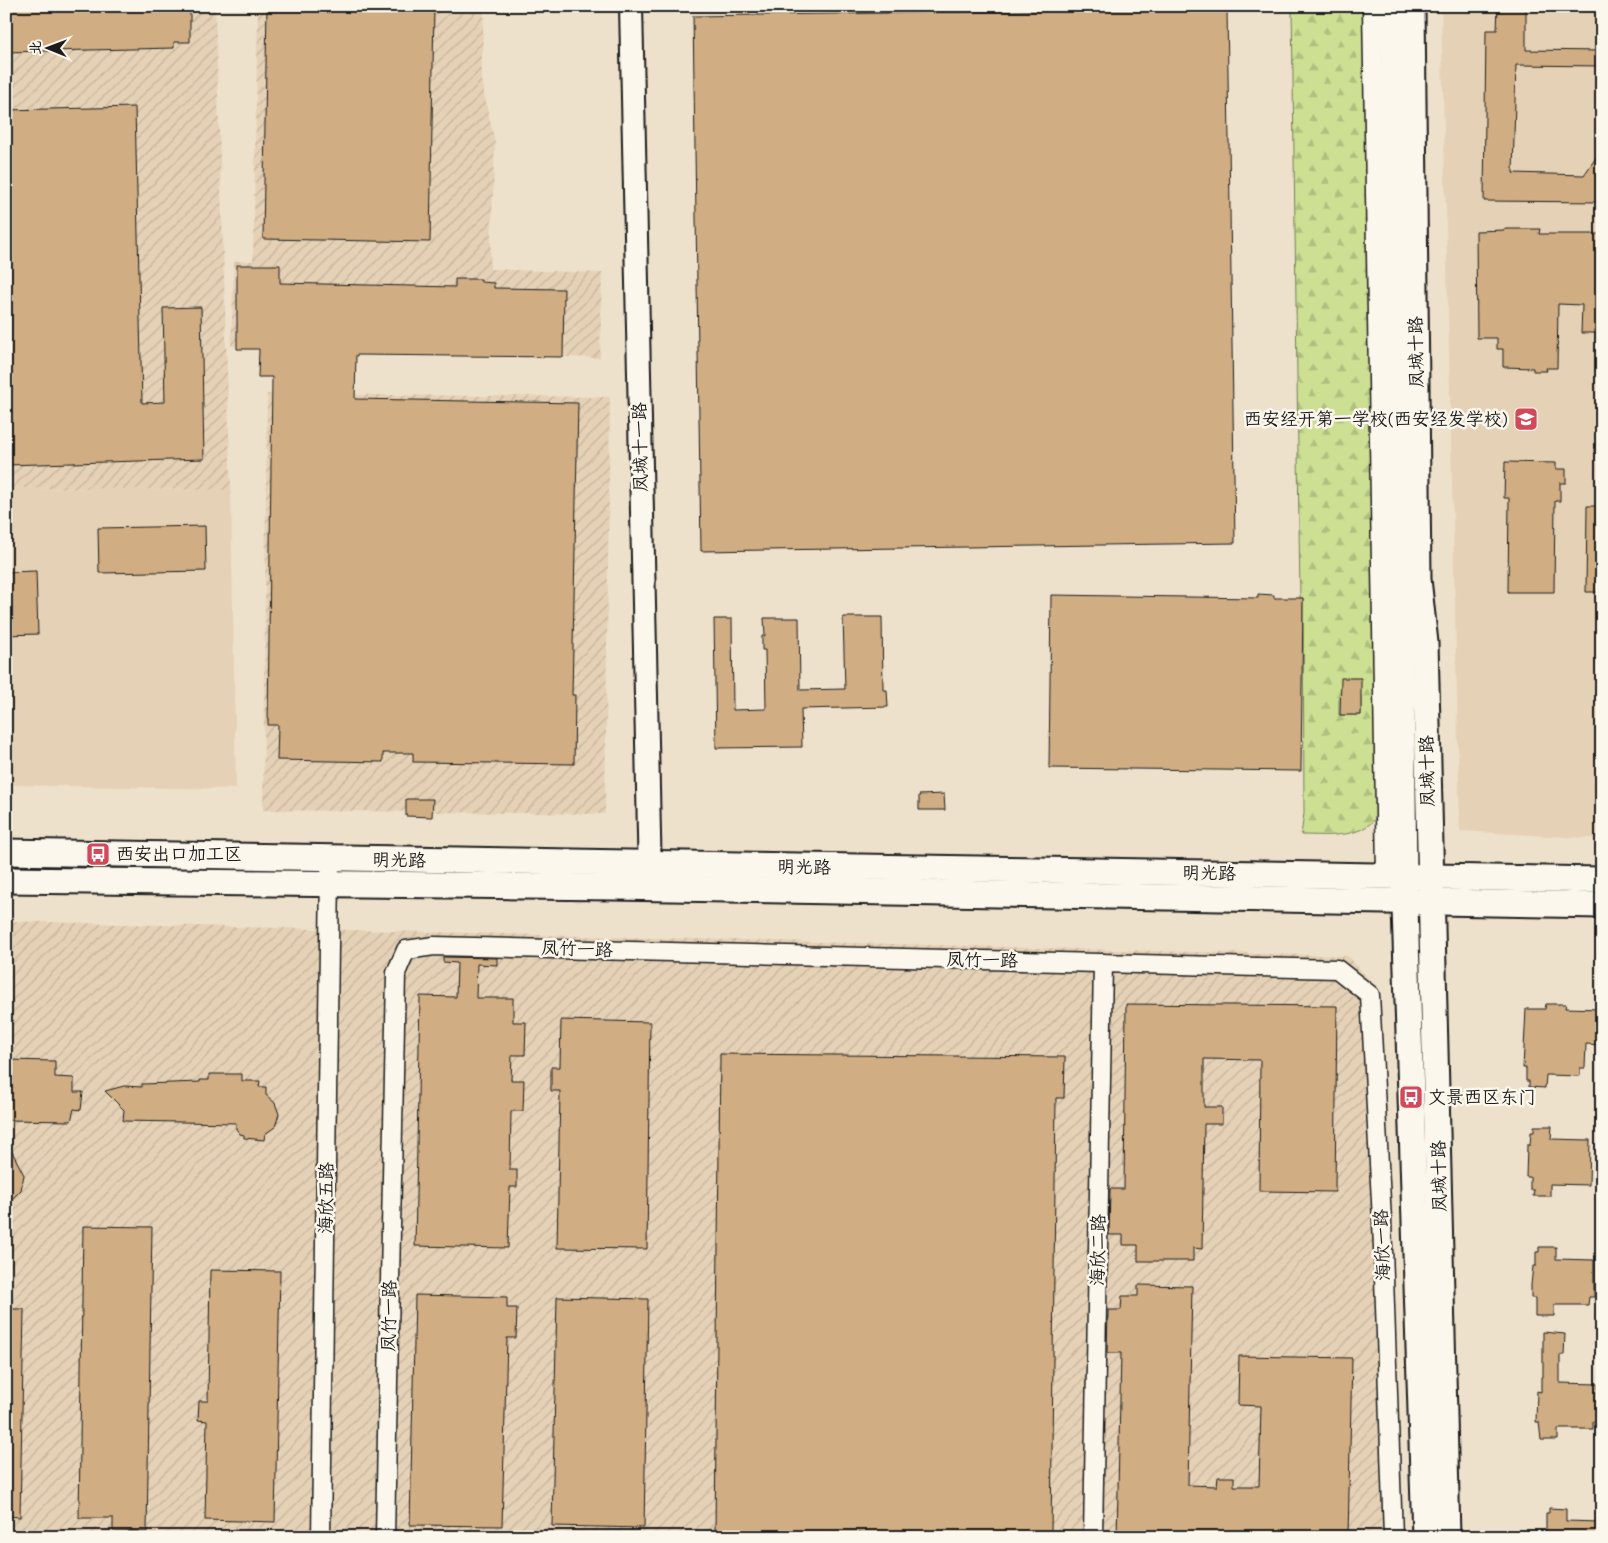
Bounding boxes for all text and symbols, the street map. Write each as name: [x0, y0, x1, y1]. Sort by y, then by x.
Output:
north arrow: [22, 22, 72, 72]
text: 北: [25, 41, 44, 55]
street label: 凤城十路: [1402, 316, 1428, 388]
street label: 凤城十一路: [626, 402, 652, 492]
place label: 西安经开第一学校(西安经发学校): [1244, 406, 1508, 430]
school or university icon: 西安经开第一学校(西安经发学校): [1513, 406, 1539, 432]
street label: 凤城十路: [1413, 735, 1439, 807]
bus stop icon: 西安出口加工区: [85, 841, 111, 867]
place label: 西安出口加工区: [116, 841, 242, 865]
street label: 明光路: [372, 847, 426, 871]
street label: 明光路: [777, 854, 831, 878]
street label: 明光路: [1182, 860, 1236, 884]
street label: 凤竹一路: [541, 935, 613, 961]
street label: 凤竹一路: [946, 946, 1018, 972]
bus stop icon: 文景西区东门: [1398, 1084, 1424, 1110]
place label: 文景西区东门: [1428, 1084, 1536, 1108]
street label: 凤城十路: [1425, 1140, 1451, 1212]
street label: 海欣五路: [312, 1162, 338, 1234]
street label: 海欣一路: [1368, 1209, 1394, 1281]
street label: 海欣二路: [1084, 1214, 1110, 1286]
street label: 凤竹一路: [375, 1280, 401, 1352]

